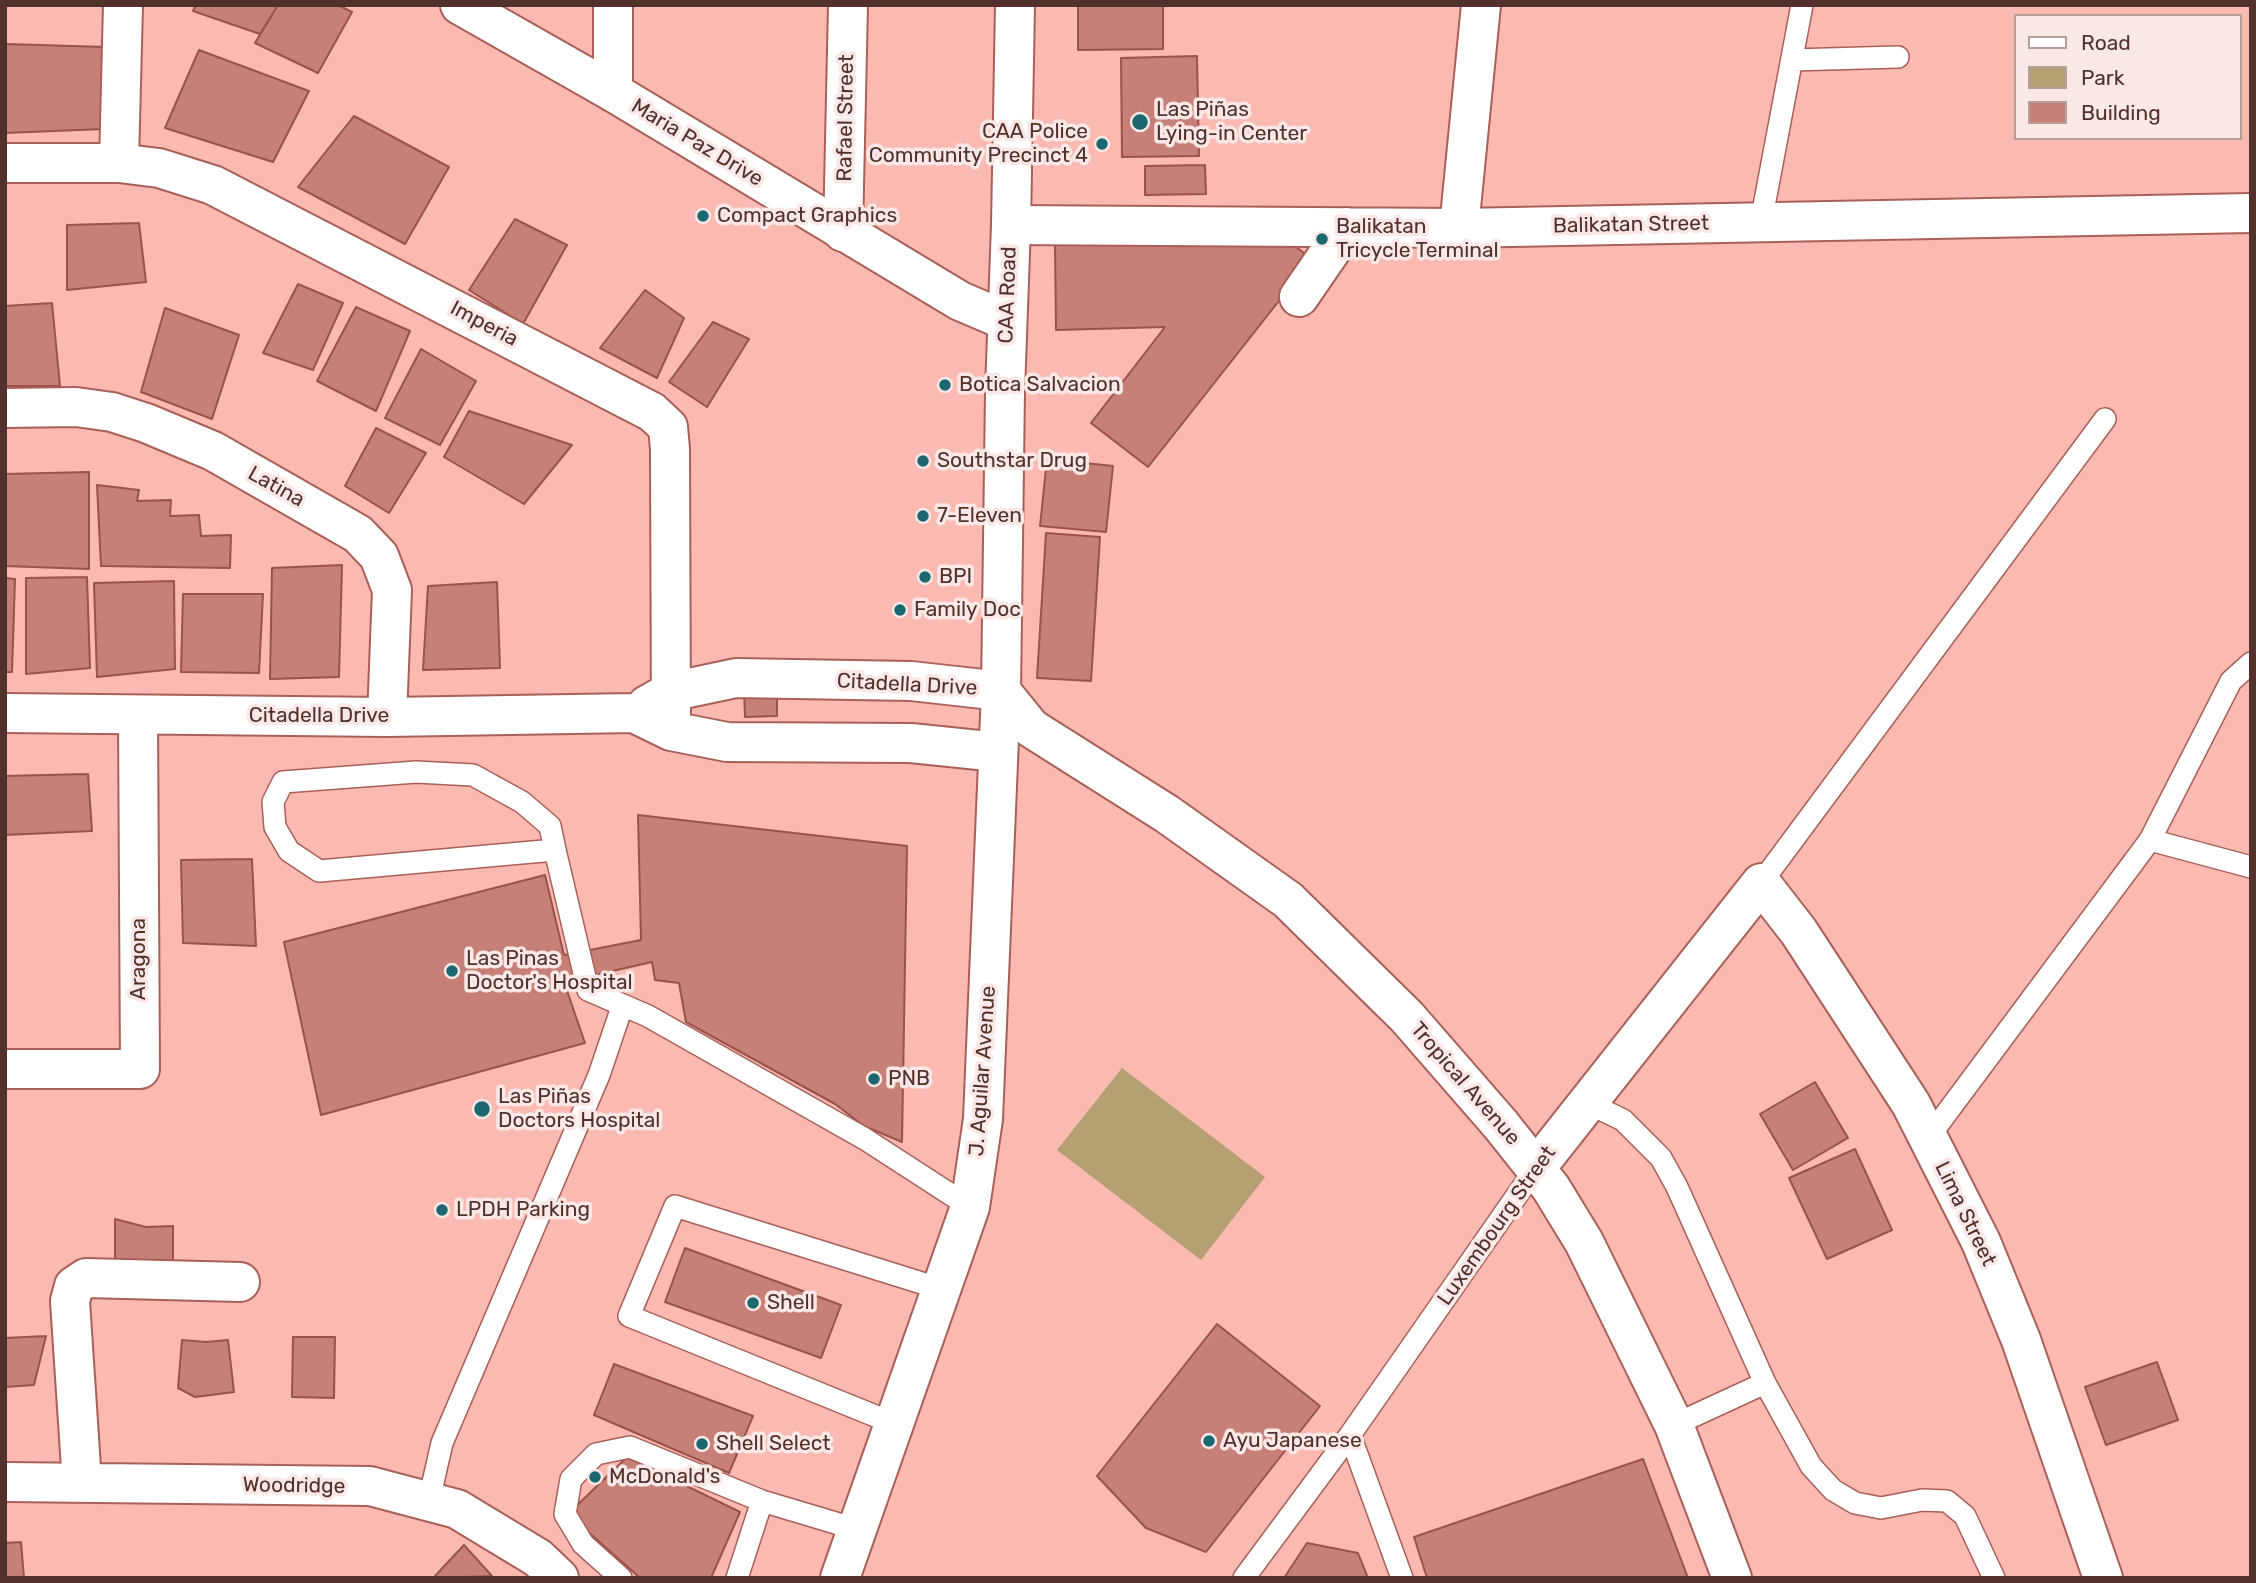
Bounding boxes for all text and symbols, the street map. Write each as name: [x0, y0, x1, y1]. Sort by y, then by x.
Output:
legend: [2014, 14, 2242, 140]
text: Road: [2081, 30, 2131, 55]
street label: Rafael Street: [832, 54, 860, 182]
text: Park: [2081, 65, 2125, 90]
street label: Maria Paz Drive: [627, 94, 767, 192]
place label: Las Piñas Lying-in Center: [1156, 97, 1307, 147]
text: Building: [2081, 100, 2161, 125]
marker: Las Piñas Lying-in Center: [1130, 112, 1150, 132]
place label: CAA Police Community Precinct 4: [869, 119, 1088, 169]
marker: CAA Police Community Precinct 4: [1094, 136, 1110, 152]
place label: Compact Graphics: [717, 203, 897, 229]
marker: Compact Graphics: [695, 208, 711, 224]
street label: Balikatan Street: [1553, 211, 1709, 239]
place label: Balikatan Tricycle Terminal: [1336, 214, 1499, 264]
marker: Balikatan Tricycle Terminal: [1314, 231, 1330, 247]
street label: CAA Road: [994, 246, 1022, 344]
street label: Imperia: [446, 296, 522, 352]
place label: Botica Salvacion: [959, 372, 1121, 398]
marker: Botica Salvacion: [937, 377, 953, 393]
place label: Southstar Drug: [937, 448, 1087, 474]
marker: Southstar Drug: [915, 453, 931, 469]
street label: Latina: [243, 461, 309, 513]
place label: 7-Eleven: [937, 503, 1022, 529]
marker: 7-Eleven: [915, 508, 931, 524]
place label: BPI: [939, 564, 972, 590]
marker: BPI: [917, 569, 933, 585]
place label: Family Doc: [914, 597, 1021, 623]
marker: Family Doc: [892, 602, 908, 618]
street label: Citadella Drive: [836, 669, 978, 701]
street label: Citadella Drive: [249, 703, 389, 729]
street label: Aragona: [126, 918, 152, 1000]
place label: Las Pinas Doctor's Hospital: [466, 946, 633, 996]
marker: Las Pinas Doctor's Hospital: [444, 963, 460, 979]
street label: J. Aguilar Avenue: [964, 985, 1002, 1157]
street label: Tropical Avenue: [1405, 1017, 1525, 1151]
place label: PNB: [888, 1066, 930, 1092]
marker: PNB: [866, 1071, 882, 1087]
place label: Las Piñas Doctors Hospital: [498, 1084, 660, 1134]
marker: Las Piñas Doctors Hospital: [472, 1099, 492, 1119]
street label: Luxembourg Street: [1433, 1141, 1561, 1311]
street label: Lima Street: [1929, 1158, 2001, 1270]
place label: LPDH Parking: [456, 1197, 590, 1223]
marker: LPDH Parking: [434, 1202, 450, 1218]
place label: Shell: [767, 1290, 815, 1316]
marker: Shell: [745, 1295, 761, 1311]
place label: Ayu Japanese: [1223, 1428, 1362, 1454]
place label: Shell Select: [716, 1431, 830, 1457]
marker: Ayu Japanese: [1201, 1433, 1217, 1449]
marker: Shell Select: [694, 1436, 710, 1452]
place label: McDonald's: [609, 1464, 721, 1490]
marker: McDonald's: [587, 1469, 603, 1485]
street label: Woodridge: [242, 1473, 346, 1499]

